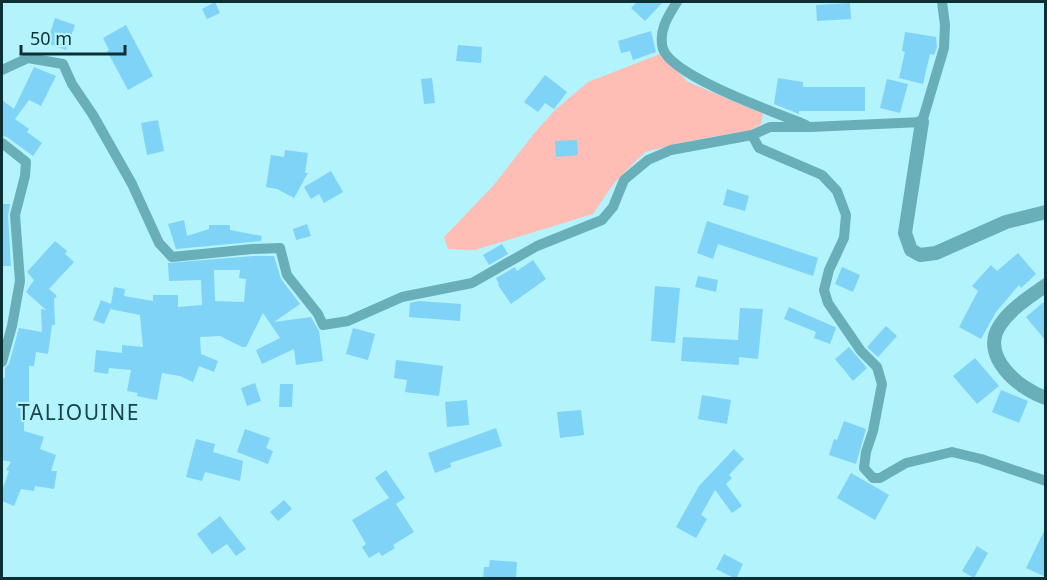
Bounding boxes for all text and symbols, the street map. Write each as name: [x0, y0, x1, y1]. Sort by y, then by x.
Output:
scale bar: [21, 18, 124, 56]
text: 50 m: [30, 26, 72, 50]
district label: TALIOUINE: [18, 398, 140, 426]

